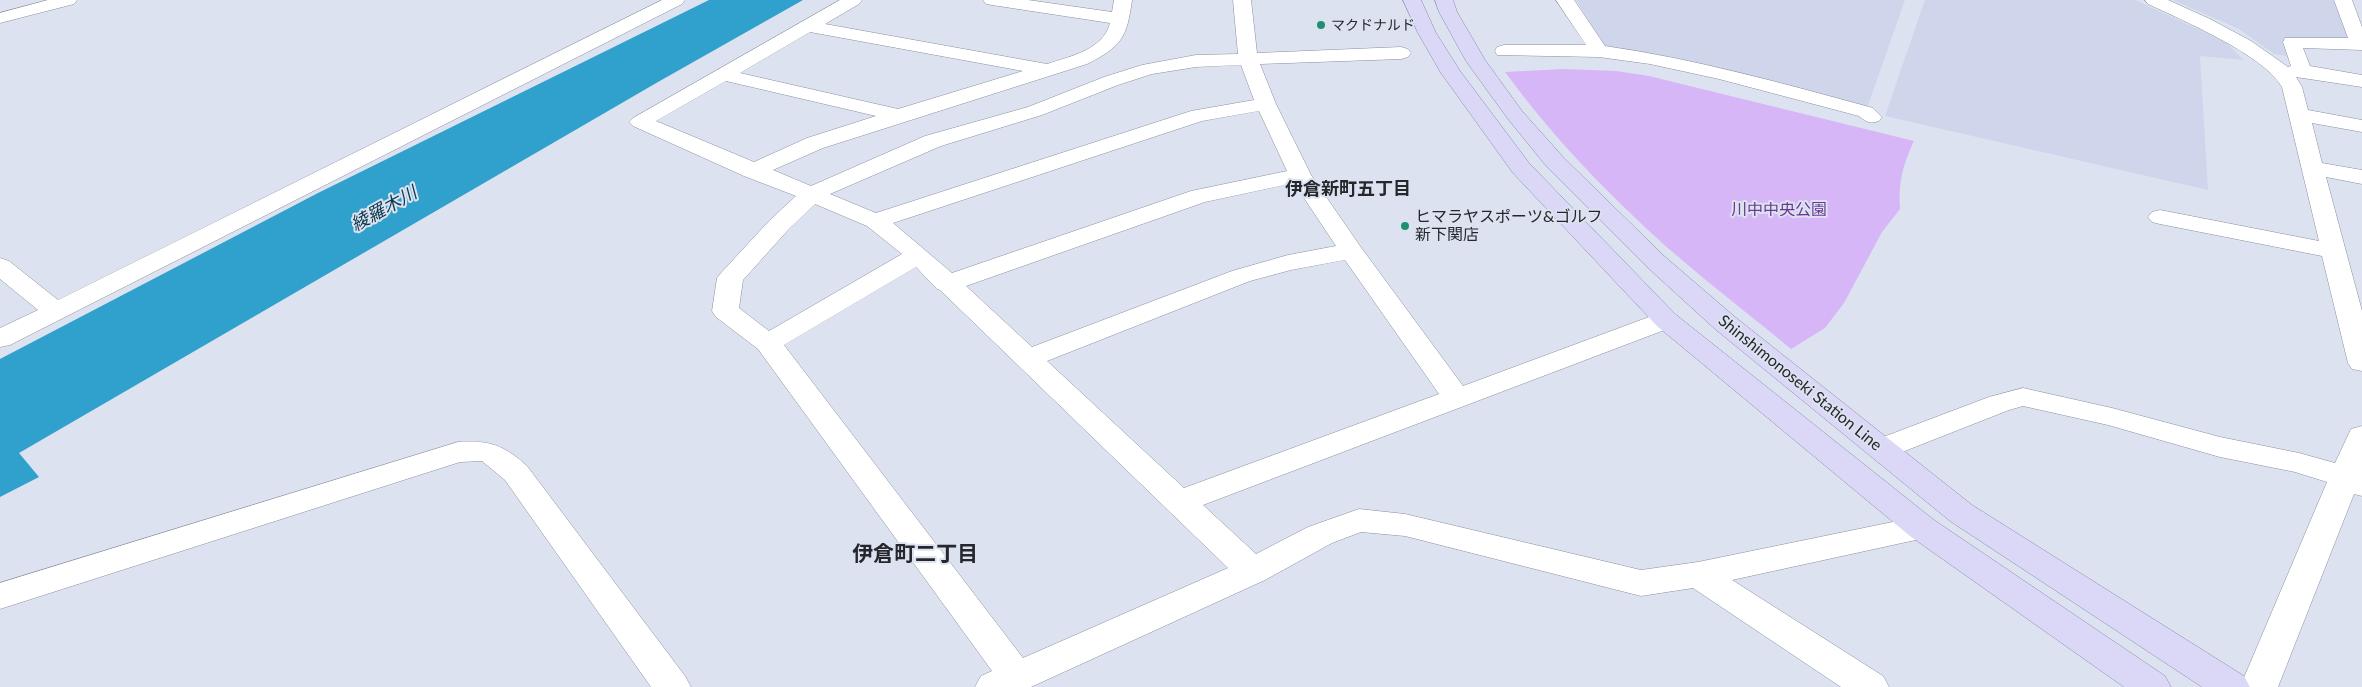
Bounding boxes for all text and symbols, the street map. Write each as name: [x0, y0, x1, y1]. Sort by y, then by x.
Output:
place label: マクドナルド: [1331, 17, 1415, 33]
marker: マクドナルド: [1315, 19, 1327, 31]
district label: 伊倉新町五丁目: [1285, 178, 1411, 200]
water label: 綾羅木川: [347, 182, 421, 236]
park label: 川中中央公園: [1731, 200, 1827, 220]
place label: ヒマラヤスポーツ&ゴルフ 新下関店: [1415, 207, 1602, 245]
marker: ヒマラヤスポーツ&ゴルフ 新下関店: [1399, 220, 1411, 232]
street label: Shinshimonoseki Station Line: [1714, 311, 1886, 455]
district label: 伊倉町二丁目: [852, 541, 978, 567]

